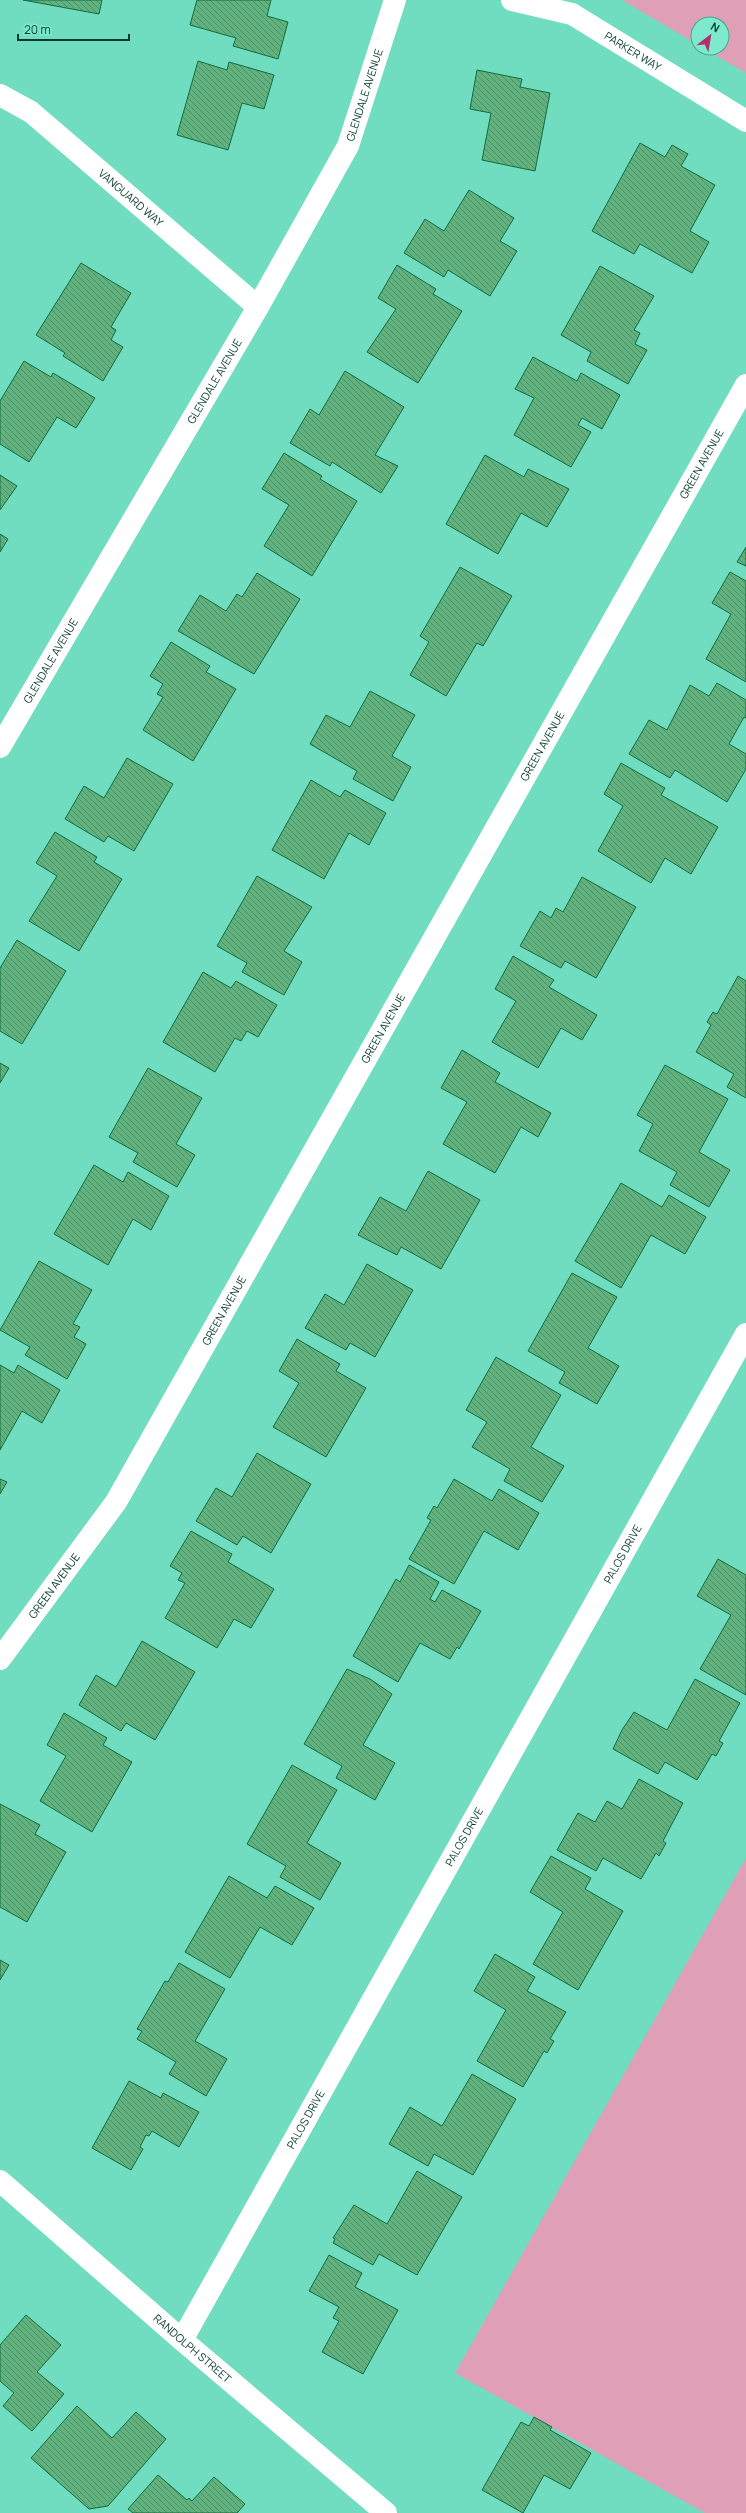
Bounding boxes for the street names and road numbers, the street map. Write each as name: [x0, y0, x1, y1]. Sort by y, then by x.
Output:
street label: PARKER WAY: [602, 28, 665, 75]
street label: GLENDALE AVENUE: [342, 47, 386, 143]
street label: VANGUARD WAY: [96, 165, 167, 230]
street label: GLENDALE AVENUE: [183, 336, 245, 426]
street label: GREEN AVENUE: [675, 426, 727, 501]
street label: GLENDALE AVENUE: [19, 615, 81, 706]
street label: GREEN AVENUE: [516, 708, 567, 783]
street label: GREEN AVENUE: [357, 991, 408, 1066]
street label: GREEN AVENUE: [198, 1273, 249, 1348]
street label: PALOS DRIVE: [600, 1522, 645, 1586]
street label: GREEN AVENUE: [25, 1550, 83, 1621]
street label: PALOS DRIVE: [441, 1804, 486, 1869]
street label: PALOS DRIVE: [283, 2087, 328, 2151]
street label: RANDOLPH STREET: [150, 2310, 235, 2386]

